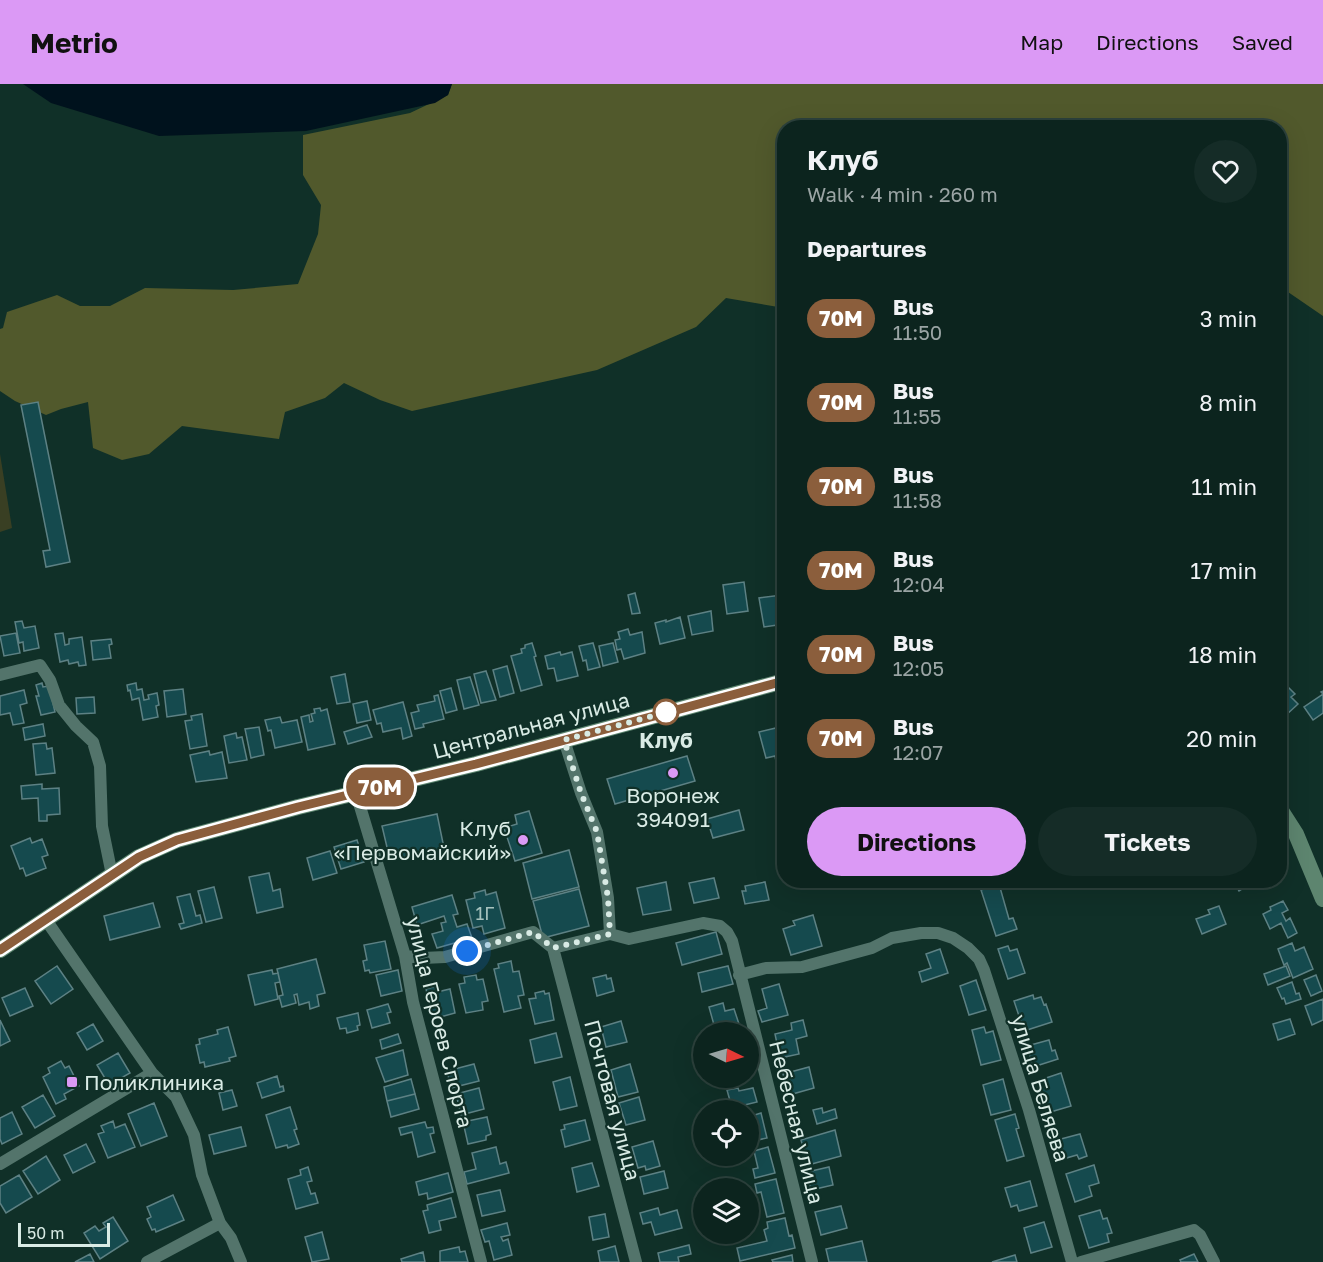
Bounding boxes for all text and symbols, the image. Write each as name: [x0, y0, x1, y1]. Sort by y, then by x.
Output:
text: Metrio: [30, 26, 118, 59]
text: Map: [1020, 29, 1063, 55]
text: Directions: [1096, 29, 1199, 55]
text: Saved: [1232, 29, 1293, 55]
button: heart: [1194, 140, 1257, 203]
text: Клуб: [807, 143, 878, 176]
text: Walk · 4 min · 260 m: [807, 182, 998, 206]
text: Departures: [807, 235, 926, 262]
text: Bus: [893, 293, 934, 320]
text: 70М: [819, 305, 863, 331]
text: 3 min: [1200, 305, 1257, 332]
text: 11:50: [893, 320, 942, 344]
text: Bus: [893, 377, 934, 404]
text: 70М: [819, 389, 863, 415]
text: 8 min: [1199, 389, 1257, 416]
text: 11:55: [893, 404, 941, 428]
text: Bus: [893, 461, 934, 488]
text: 70М: [819, 473, 863, 499]
text: 11 min: [1191, 473, 1257, 500]
text: 11:58: [893, 488, 942, 512]
text: Bus: [893, 545, 934, 572]
text: 70М: [819, 557, 863, 583]
text: 17 min: [1190, 557, 1257, 584]
text: 12:04: [893, 572, 945, 596]
text: Bus: [893, 629, 934, 656]
text: 70М: [819, 641, 863, 667]
text: 18 min: [1189, 641, 1257, 668]
text: 12:05: [893, 656, 944, 680]
street label: Центральная улица: [430, 686, 632, 764]
marker: Клуб: [653, 699, 679, 725]
text: Bus: [893, 713, 934, 740]
text: 70М: [819, 725, 863, 751]
text: 20 min: [1186, 725, 1257, 752]
place label: Клуб: [639, 727, 693, 753]
text: 12:07: [893, 740, 943, 764]
marker: Воронеж 394091: [666, 766, 680, 780]
line badge: 70М: [346, 768, 415, 806]
text: 70М: [358, 774, 402, 800]
place label: Воронеж 394091: [626, 782, 720, 832]
button: Directions: [807, 807, 1026, 876]
button: Tickets: [1038, 807, 1257, 876]
place label: Клуб «Первомайский»: [334, 815, 511, 865]
marker: Клуб «Первомайский»: [516, 833, 530, 847]
house number: 1Г: [476, 902, 494, 924]
street label: улица Героев Спорта: [401, 914, 479, 1130]
your location: [452, 936, 482, 966]
street label: улица Беляева: [1006, 1011, 1076, 1165]
street label: Почтовая улица: [579, 1017, 647, 1183]
north arrow: [693, 1022, 759, 1088]
map controls: [693, 1022, 759, 1244]
street label: Небесная улица: [764, 1038, 830, 1206]
place label: Поликлиника: [84, 1069, 224, 1095]
marker: Поликлиника: [65, 1075, 79, 1089]
button: locate: [693, 1100, 759, 1166]
button: layers: [693, 1178, 759, 1244]
scale bar: [18, 1220, 110, 1248]
text: 50 m: [27, 1223, 64, 1243]

